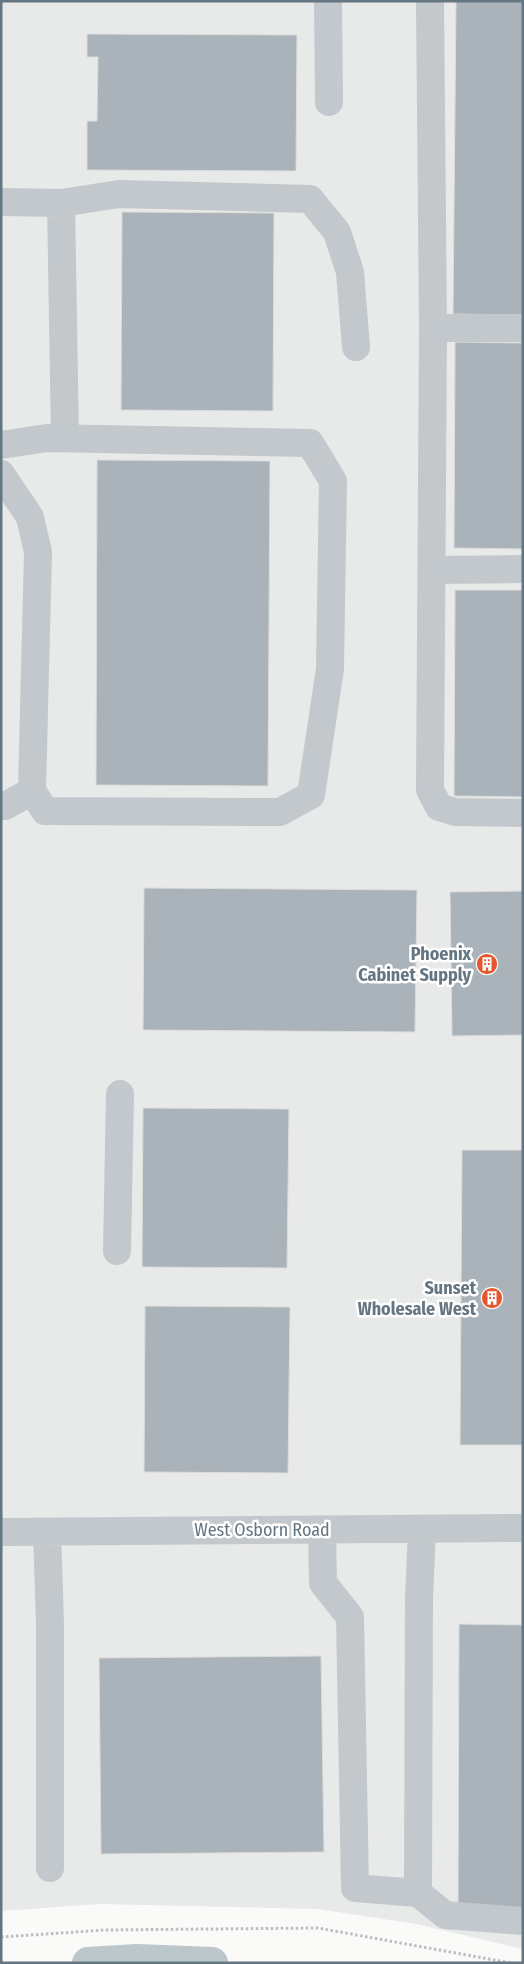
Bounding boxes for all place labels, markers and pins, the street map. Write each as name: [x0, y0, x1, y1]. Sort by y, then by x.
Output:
place label: Phoenix Cabinet Supply: [358, 943, 472, 986]
building icon: Phoenix Cabinet Supply: [475, 952, 499, 976]
place label: Sunset Wholesale West: [358, 1277, 477, 1320]
building icon: Sunset Wholesale West: [480, 1286, 504, 1310]

